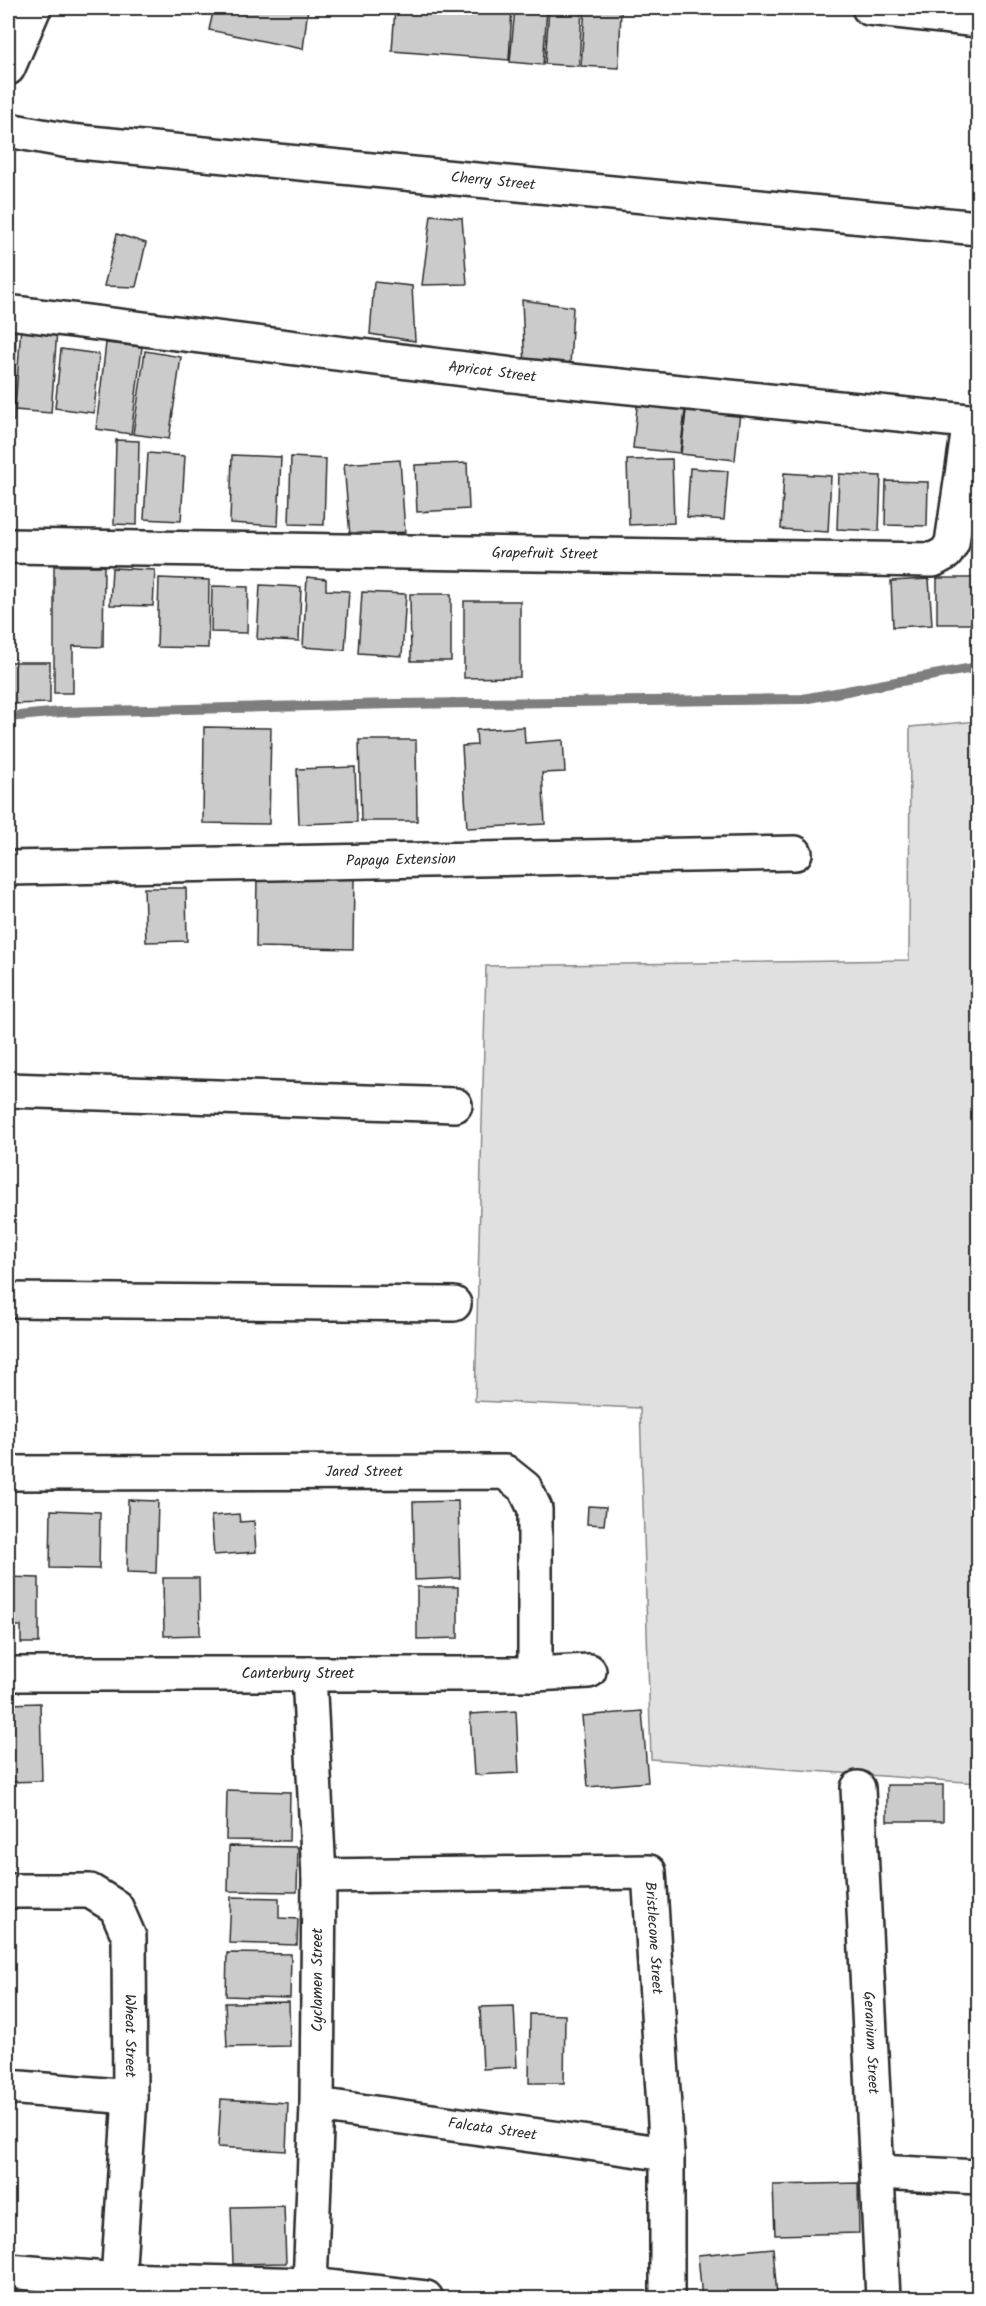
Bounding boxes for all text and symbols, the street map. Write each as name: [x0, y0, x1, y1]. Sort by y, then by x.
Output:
street label: Cherry Street: [450, 166, 537, 198]
street label: Apricot Street: [447, 355, 537, 389]
street label: Grapefruit Street: [492, 541, 599, 567]
street label: Papaya Extension: [346, 847, 456, 874]
street label: Jared Street: [325, 1460, 403, 1484]
street label: Canterbury Street: [242, 1662, 355, 1686]
street label: Bristlecone Street: [638, 1881, 669, 1995]
street label: Cyclamen Street: [306, 1928, 330, 2032]
street label: Geranium Street: [856, 1991, 885, 2095]
street label: Wheat Street: [117, 1994, 142, 2078]
street label: Falcata Street: [446, 2111, 538, 2148]

